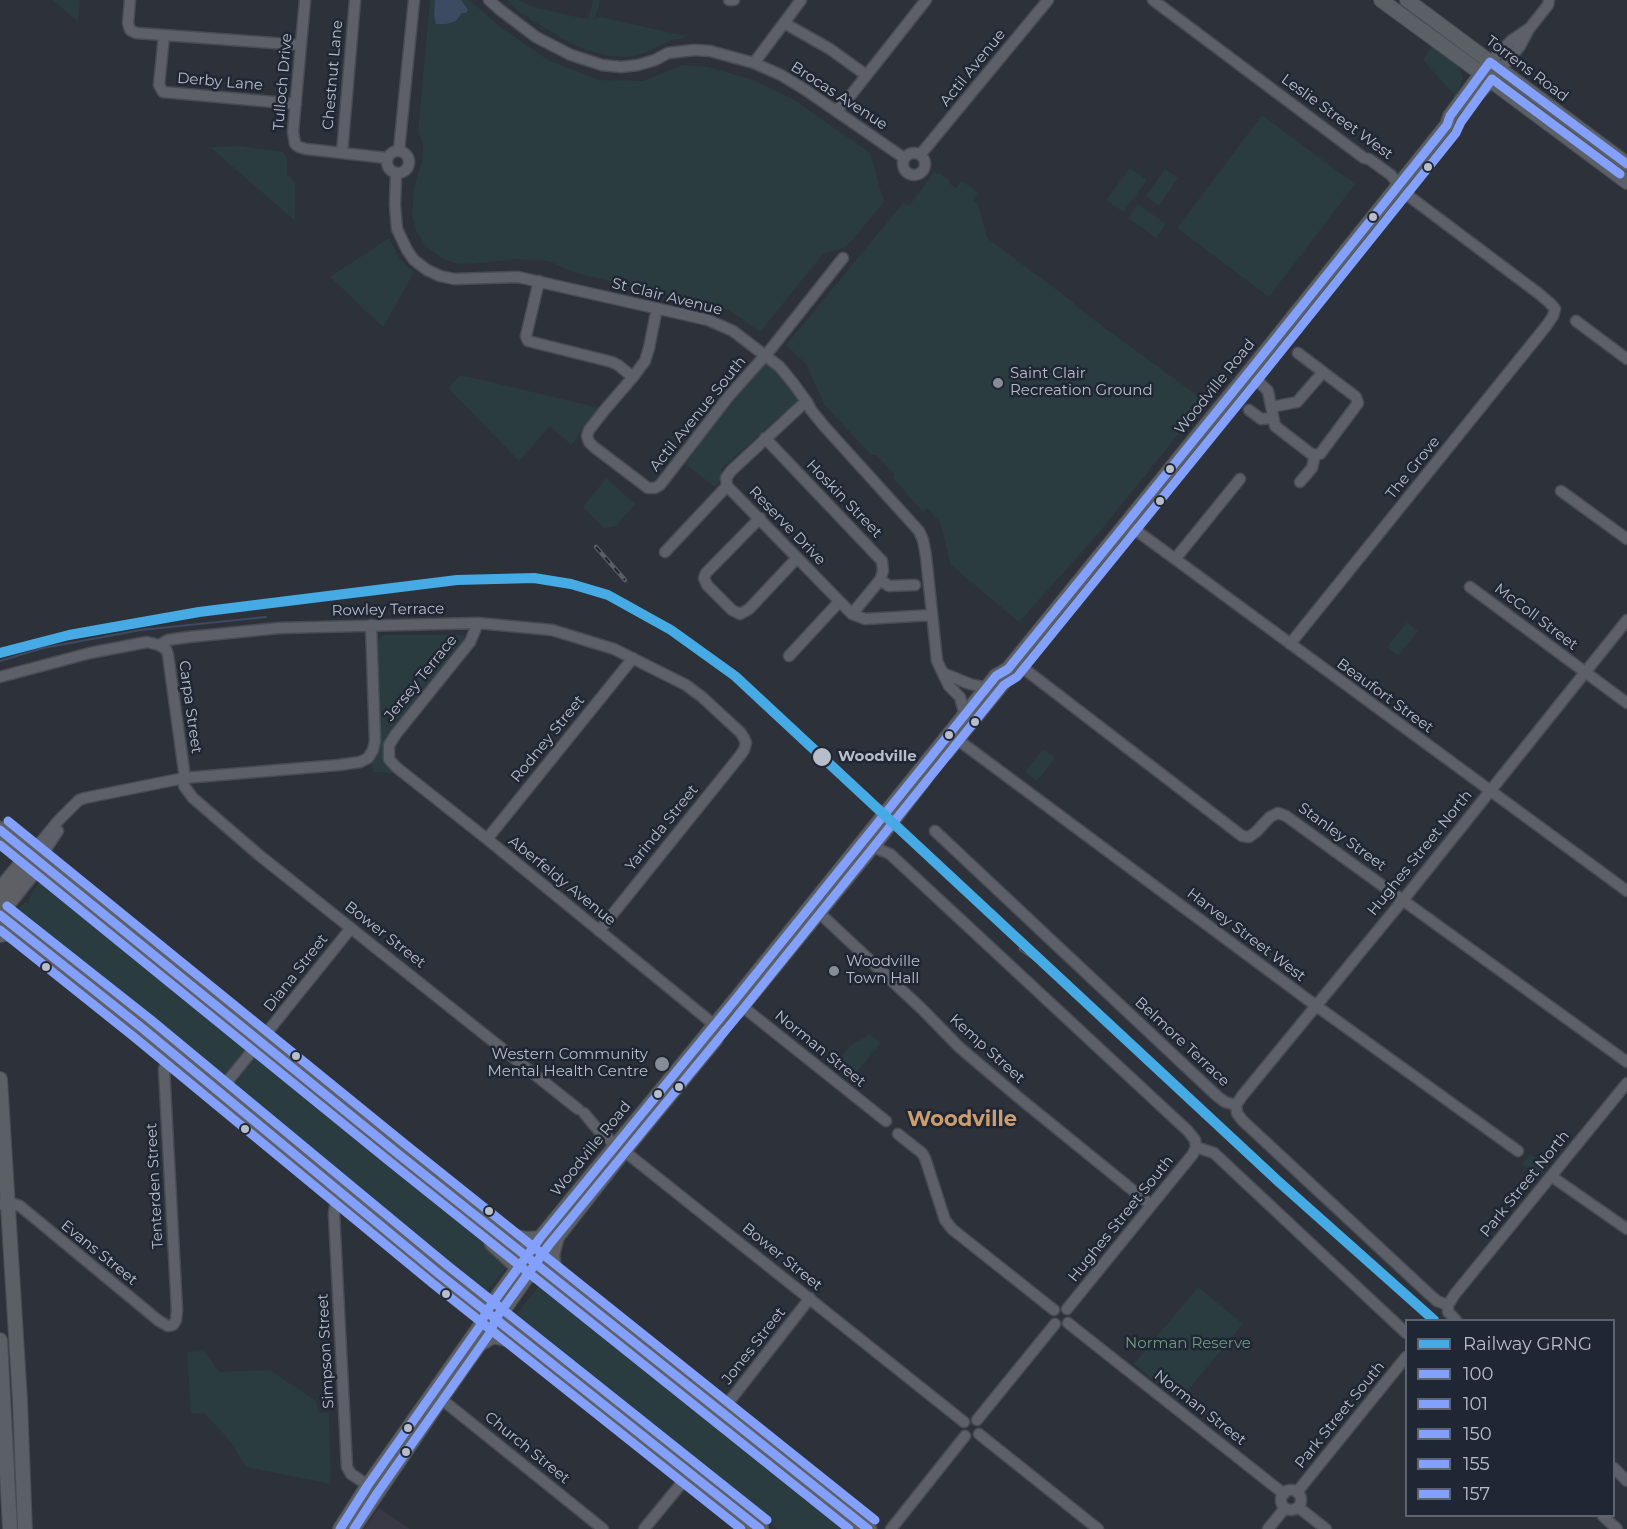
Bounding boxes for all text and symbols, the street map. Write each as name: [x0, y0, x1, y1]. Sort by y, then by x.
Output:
street label: Chestnut Lane: [319, 19, 347, 131]
street label: Actil Avenue: [936, 26, 1010, 110]
street label: Torrens Road: [1482, 32, 1572, 106]
street label: Tulloch Drive: [270, 33, 296, 131]
street label: Brocas Avenue: [787, 58, 891, 134]
street label: Derby Lane: [176, 69, 264, 95]
street label: Leslie Street West: [1278, 70, 1396, 164]
unlabelled marker: [1422, 161, 1434, 173]
unlabelled marker: [1367, 211, 1379, 223]
street label: St Clair Avenue: [610, 275, 724, 319]
street label: Woodville Road: [1171, 336, 1259, 438]
street label: Actil Avenue South: [646, 353, 750, 475]
place label: Saint Clair Recreation Ground: [1010, 365, 1153, 400]
marker: Saint Clair Recreation Ground: [991, 376, 1005, 390]
street label: The Grove: [1382, 433, 1444, 503]
street label: Hoskin Street: [802, 456, 886, 542]
unlabelled marker: [1164, 463, 1176, 475]
street label: Reserve Drive: [745, 483, 829, 569]
unlabelled marker: [1154, 495, 1166, 507]
street label: McColl Street: [1491, 580, 1581, 654]
street label: Rowley Terrace: [332, 600, 444, 620]
street label: Jersey Terrace: [381, 631, 461, 725]
street label: Beaufort Street: [1333, 655, 1437, 737]
street label: Carpa Street: [175, 659, 205, 755]
street label: Rodney Street: [507, 692, 589, 786]
unlabelled marker: [969, 716, 981, 728]
unlabelled marker: [943, 729, 955, 741]
marker: Woodville: [811, 746, 833, 768]
place label: Woodville: [838, 748, 917, 766]
street label: Yarinda Street: [622, 781, 702, 875]
street label: Hughes Street North: [1364, 787, 1476, 919]
street label: Stanley Street: [1294, 799, 1390, 875]
street label: Aberfeldy Avenue: [505, 832, 619, 930]
street label: Harvey Street West: [1183, 885, 1309, 985]
street label: Bower Street: [341, 898, 429, 972]
street label: Diana Street: [260, 931, 332, 1015]
place label: Woodville Town Hall: [846, 953, 920, 988]
unlabelled marker: [40, 961, 52, 973]
marker: Woodville Town Hall: [827, 964, 841, 978]
street label: Belmore Terrace: [1131, 994, 1233, 1090]
street label: Norman Street: [771, 1007, 869, 1091]
street label: Kemp Street: [946, 1011, 1028, 1087]
place label: Western Community Mental Health Centre: [487, 1046, 648, 1081]
unlabelled marker: [290, 1050, 302, 1062]
marker: Western Community Mental Health Centre: [653, 1055, 671, 1073]
unlabelled marker: [673, 1081, 685, 1093]
unlabelled marker: [652, 1088, 664, 1100]
street label: Woodville Road: [547, 1098, 635, 1200]
district label: Woodville: [907, 1107, 1017, 1133]
street label: Tenterden Street: [143, 1122, 167, 1250]
unlabelled marker: [239, 1123, 251, 1135]
street label: Park Street North: [1477, 1127, 1573, 1241]
street label: Hughes Street South: [1065, 1152, 1177, 1286]
unlabelled marker: [483, 1205, 495, 1217]
street label: Evans Street: [57, 1217, 141, 1289]
street label: Bower Street: [738, 1219, 826, 1295]
unlabelled marker: [440, 1288, 452, 1300]
street label: Simpson Street: [314, 1293, 338, 1409]
street label: Jones Street: [718, 1304, 790, 1388]
legend: [1405, 1319, 1615, 1517]
text: Railway GRNG: [1463, 1333, 1592, 1355]
park label: Norman Reserve: [1125, 1335, 1251, 1353]
street label: Park Street South: [1291, 1358, 1389, 1472]
text: 100: [1463, 1363, 1493, 1385]
street label: Norman Street: [1150, 1367, 1250, 1449]
text: 101: [1463, 1393, 1488, 1415]
street label: Church Street: [481, 1408, 573, 1488]
unlabelled marker: [402, 1422, 414, 1434]
text: 150: [1463, 1423, 1492, 1445]
unlabelled marker: [400, 1446, 412, 1458]
text: 155: [1463, 1453, 1490, 1475]
text: 157: [1463, 1483, 1490, 1505]

